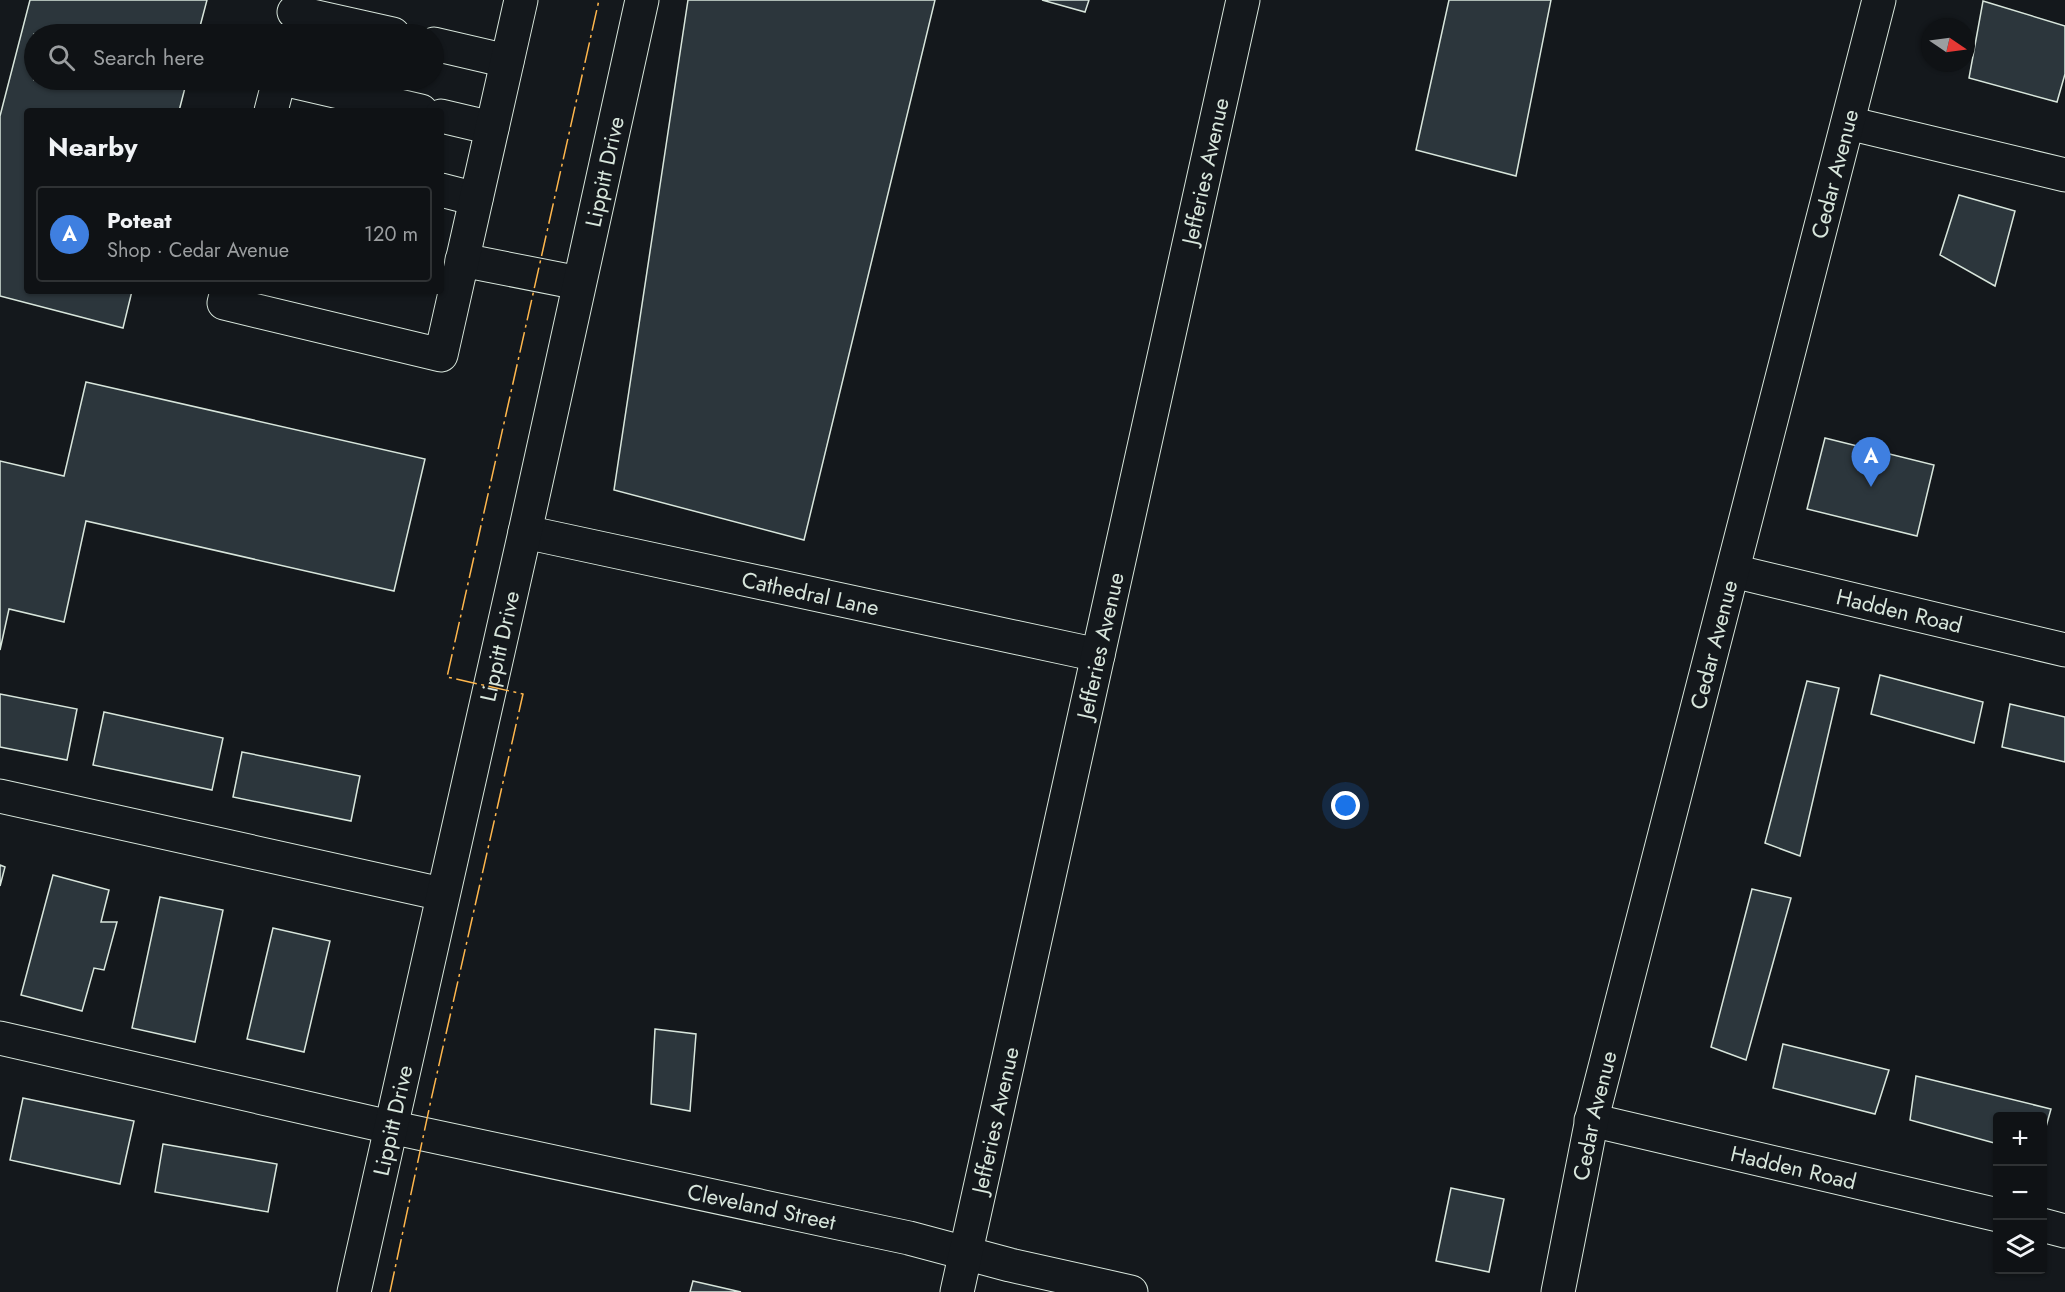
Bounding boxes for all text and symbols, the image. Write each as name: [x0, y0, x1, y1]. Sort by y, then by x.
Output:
north arrow: [1921, 18, 1975, 72]
search box: [24, 24, 444, 90]
icon: search: [45, 41, 78, 74]
text: Search here: [93, 41, 204, 73]
street label: Jefferies Avenue: [1173, 95, 1237, 250]
street label: Cedar Avenue: [1802, 106, 1866, 242]
street label: Lippitt Drive: [577, 113, 632, 230]
text: Nearby: [48, 128, 137, 166]
text: Poteat: [107, 204, 171, 236]
text: A: [62, 220, 77, 249]
text: 120 m: [364, 220, 418, 249]
text: Shop · Cedar Avenue: [107, 236, 289, 265]
pin: A: [1852, 438, 1890, 487]
street label: Cathedral Lane: [739, 563, 882, 624]
street label: Jefferies Avenue: [1068, 569, 1132, 725]
street label: Cedar Avenue: [1682, 577, 1745, 713]
street label: Hadden Road: [1833, 580, 1966, 641]
street label: Lippitt Drive: [471, 588, 527, 705]
your location: [1331, 791, 1360, 820]
street label: Jefferies Avenue: [963, 1044, 1027, 1199]
street label: Cedar Avenue: [1564, 1047, 1625, 1183]
street label: Lippitt Drive: [365, 1062, 421, 1179]
map controls: [1993, 1112, 2047, 1274]
button: +: [1993, 1112, 2047, 1166]
street label: Hadden Road: [1727, 1137, 1860, 1197]
button: −: [1993, 1166, 2047, 1220]
street label: Cleveland Street: [685, 1175, 839, 1238]
button: layers: [1993, 1220, 2047, 1274]

